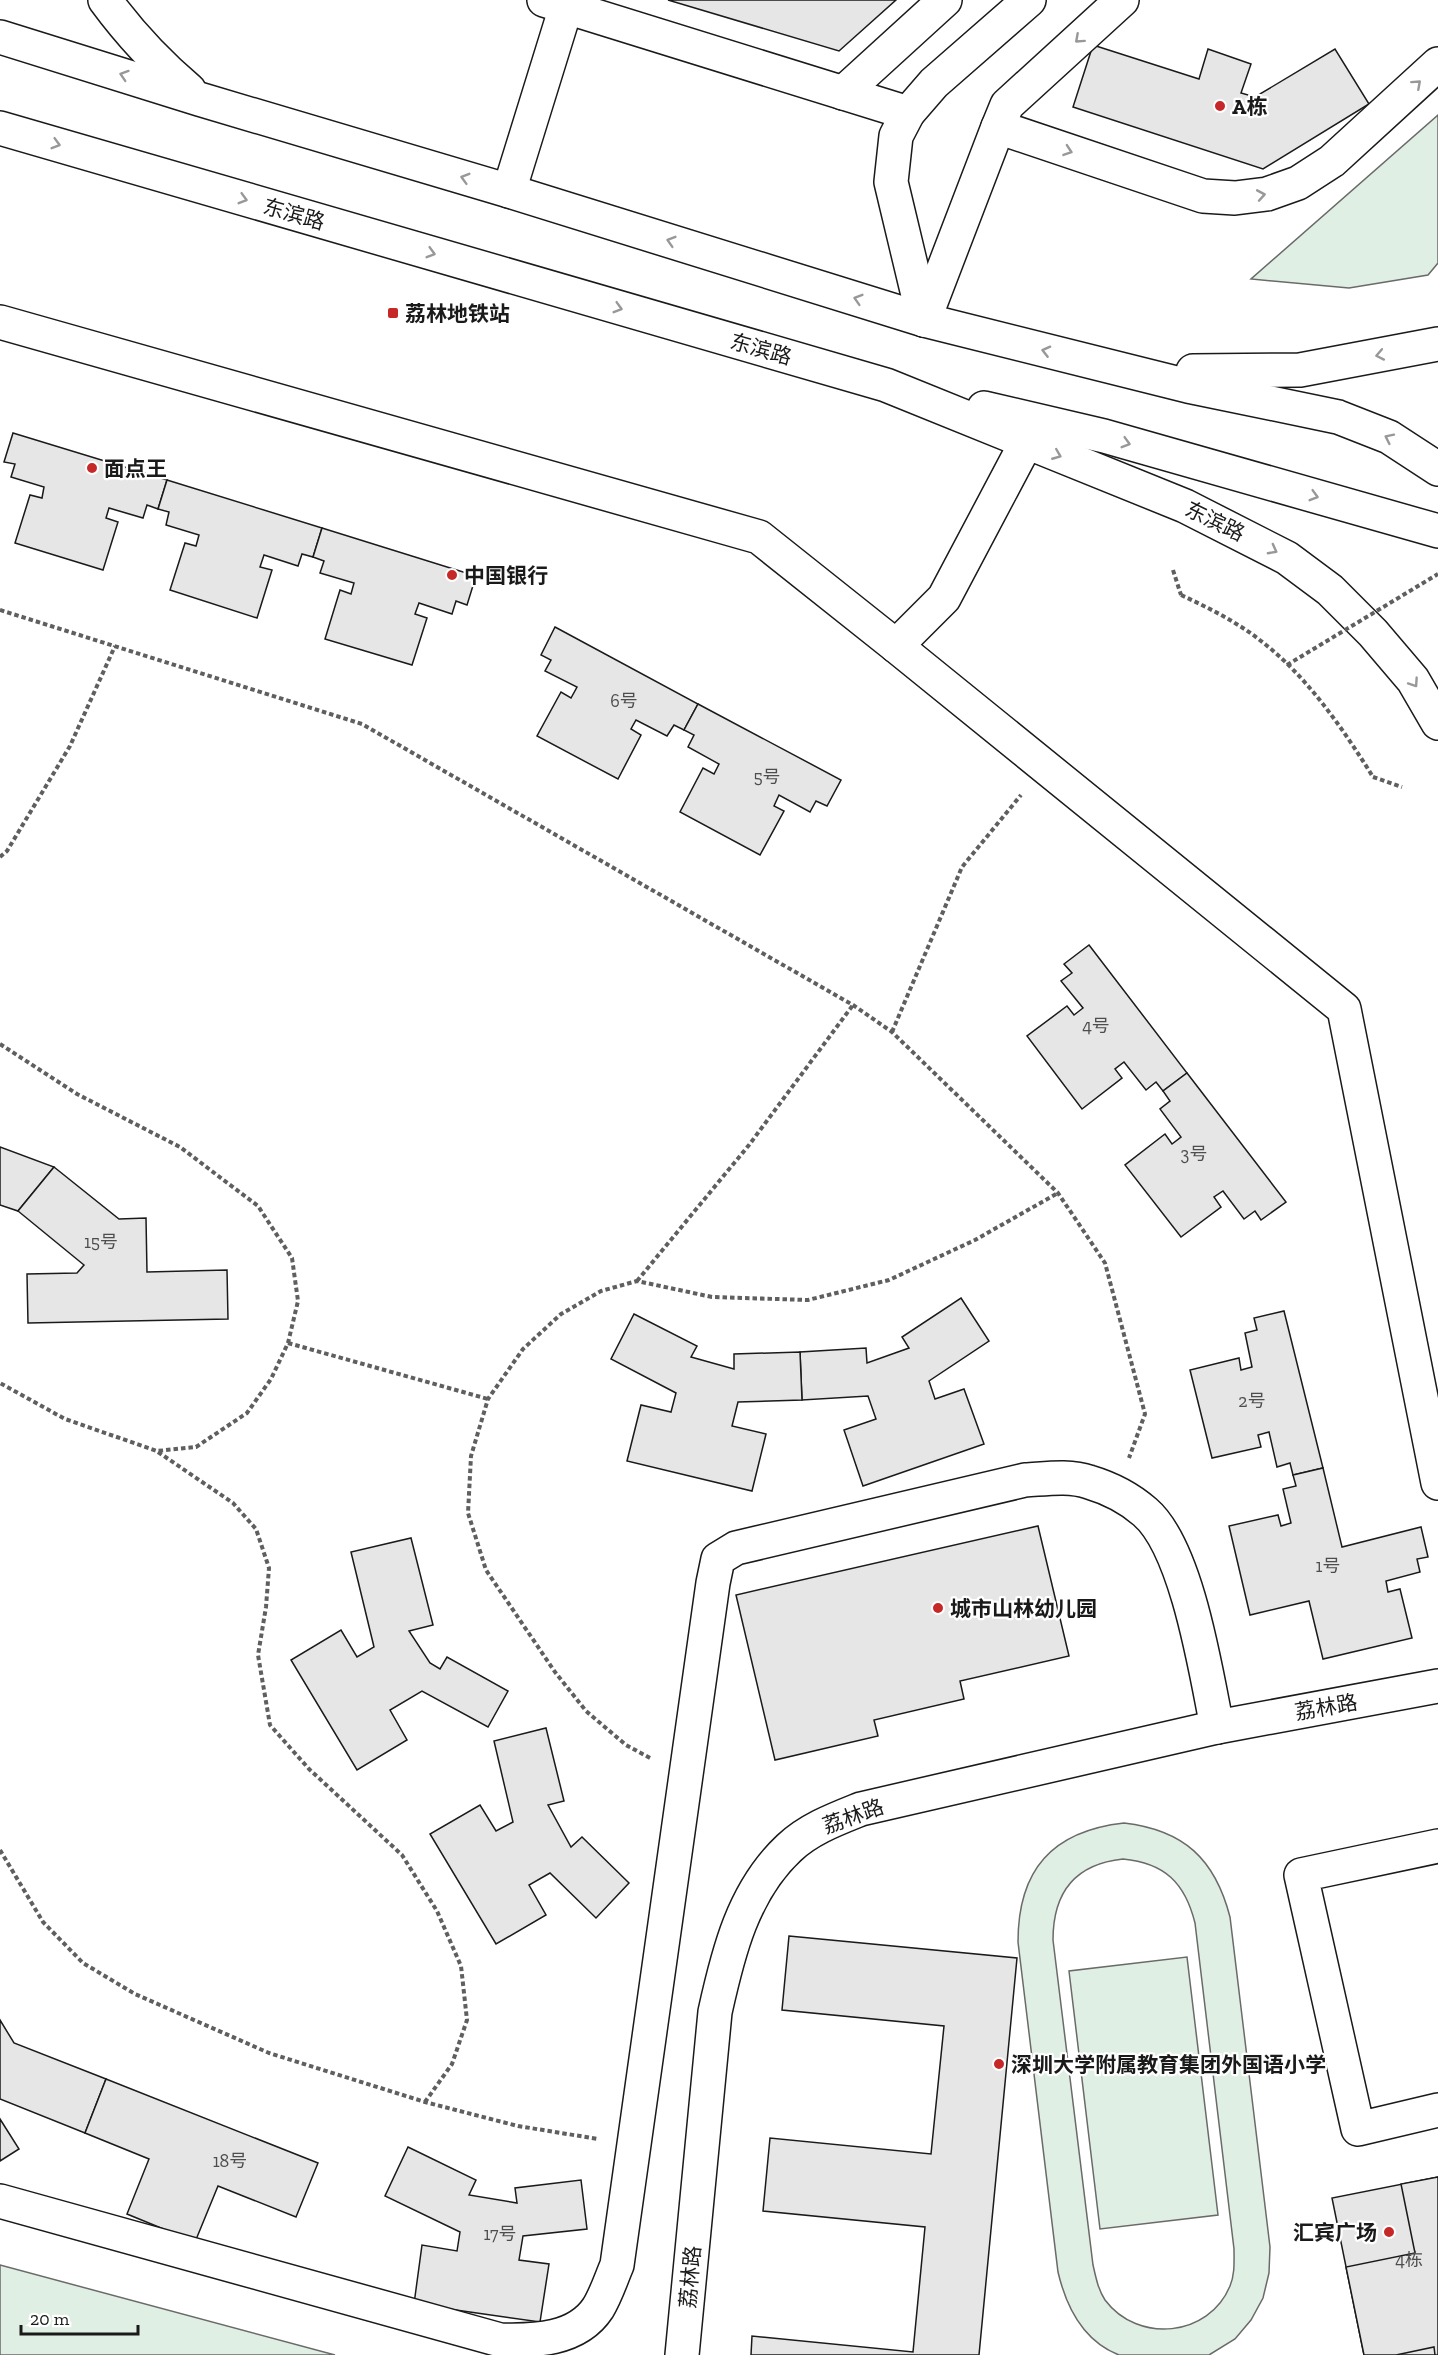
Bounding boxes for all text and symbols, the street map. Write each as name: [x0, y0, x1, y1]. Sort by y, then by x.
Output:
one-way arrow: [1075, 32, 1086, 43]
one-way arrow: [119, 70, 130, 82]
one-way arrow: [1410, 80, 1421, 91]
place label: A栋: [1232, 94, 1267, 119]
marker: A栋: [1213, 99, 1227, 113]
one-way arrow: [50, 137, 61, 149]
one-way arrow: [1062, 144, 1073, 156]
one-way arrow: [460, 173, 471, 185]
one-way arrow: [1256, 189, 1265, 201]
one-way arrow: [238, 192, 248, 204]
street label: 东滨路: [260, 193, 328, 235]
one-way arrow: [666, 236, 677, 248]
one-way arrow: [425, 246, 436, 258]
one-way arrow: [853, 294, 864, 306]
one-way arrow: [613, 300, 623, 313]
place label: 荔林地铁站: [405, 301, 510, 326]
marker: 荔林地铁站: [386, 306, 400, 320]
street label: 东滨路: [727, 328, 795, 370]
one-way arrow: [1041, 345, 1051, 358]
one-way arrow: [1376, 348, 1386, 361]
one-way arrow: [1384, 434, 1395, 445]
one-way arrow: [1121, 436, 1131, 448]
one-way arrow: [1050, 448, 1061, 460]
place label: 面点王: [104, 456, 167, 481]
marker: 面点王: [85, 461, 99, 475]
one-way arrow: [1308, 489, 1319, 501]
street label: 东滨路: [1181, 496, 1249, 546]
one-way arrow: [1267, 543, 1278, 554]
place label: 中国银行: [464, 563, 548, 588]
marker: 中国银行: [445, 568, 459, 582]
one-way arrow: [1407, 676, 1418, 687]
house number: 6号: [610, 690, 638, 712]
house number: 5号: [753, 766, 781, 788]
house number: 4号: [1082, 1015, 1110, 1037]
house number: 3号: [1181, 1143, 1207, 1165]
house number: 15号: [84, 1231, 118, 1253]
house number: 2号: [1238, 1390, 1266, 1412]
house number: 1号: [1316, 1555, 1340, 1577]
place label: 城市山林幼儿园: [950, 1596, 1097, 1621]
marker: 城市山林幼儿园: [931, 1601, 945, 1615]
street label: 荔林路: [1293, 1689, 1359, 1725]
street label: 荔林路: [819, 1793, 887, 1839]
place label: 深圳大学附属教育集团外国语小学: [1011, 2052, 1326, 2077]
marker: 深圳大学附属教育集团外国语小学: [992, 2057, 1006, 2071]
house number: 18号: [213, 2150, 247, 2172]
place label: 汇宾广场: [1293, 2220, 1377, 2245]
house number: 17号: [483, 2223, 517, 2245]
marker: 汇宾广场: [1382, 2225, 1396, 2239]
street label: 荔林路: [675, 2245, 705, 2309]
house number: 4栋: [1395, 2249, 1423, 2271]
scale bar: [21, 2298, 138, 2336]
text: 20 m: [30, 2308, 70, 2330]

